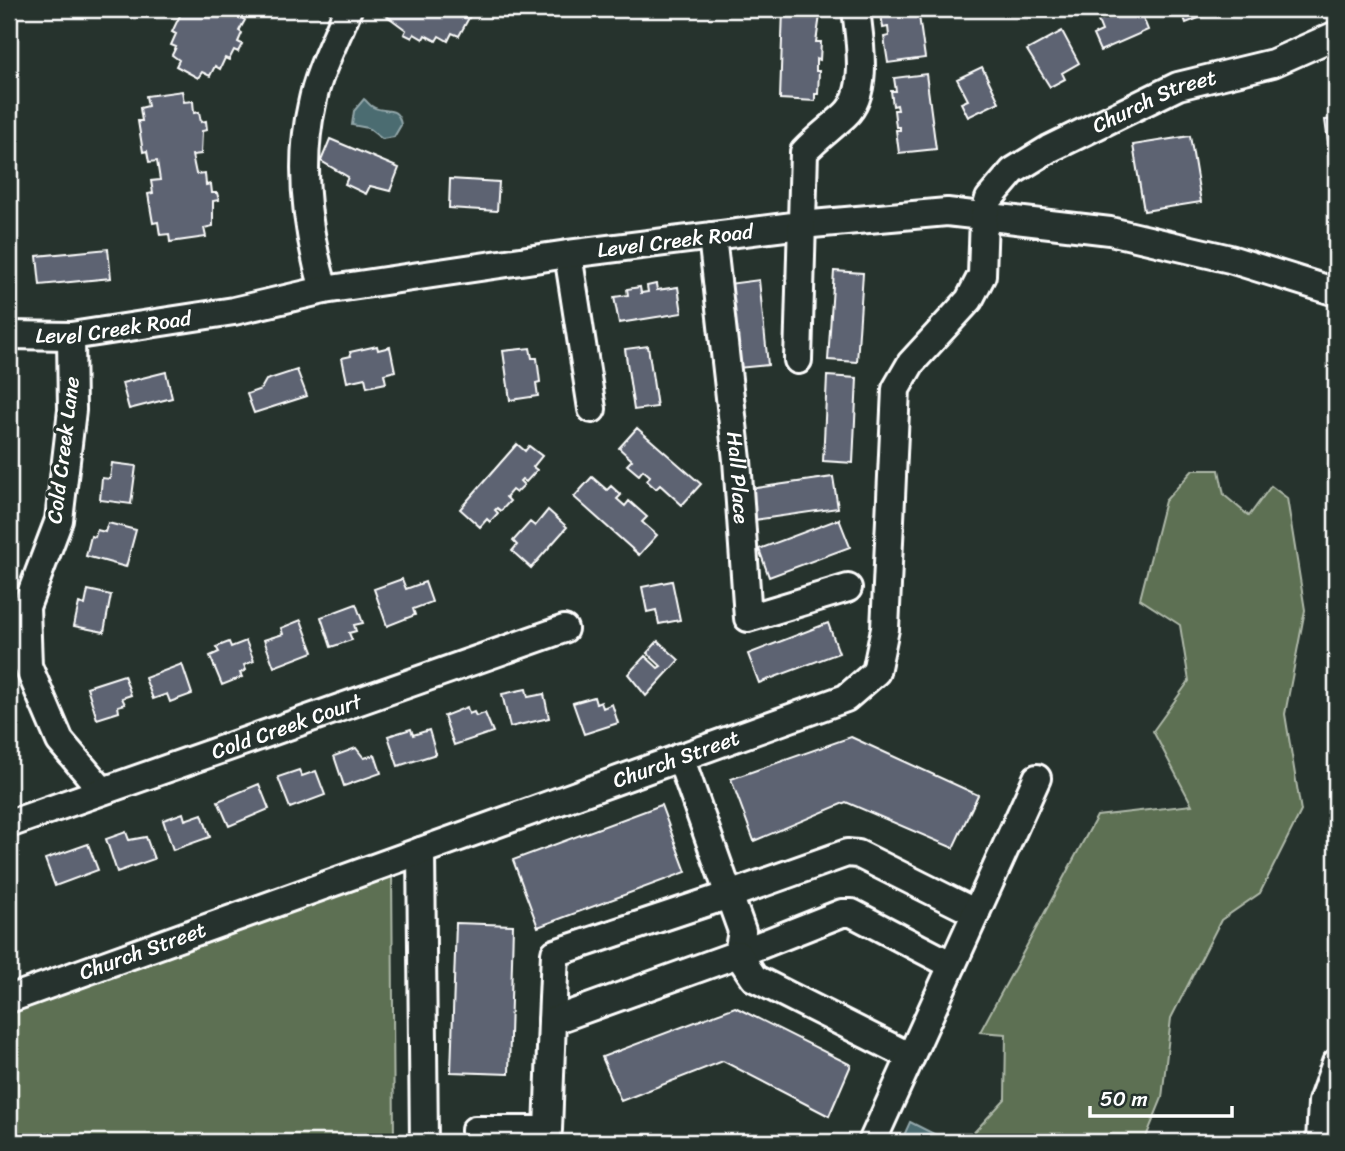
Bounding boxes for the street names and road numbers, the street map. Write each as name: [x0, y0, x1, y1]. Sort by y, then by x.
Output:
street label: Church Street: [1085, 58, 1220, 144]
street label: Level Creek Road: [595, 212, 757, 269]
street label: Level Creek Road: [35, 299, 196, 356]
street label: Cold Creek Lane: [35, 374, 91, 526]
street label: Hall Place: [715, 429, 760, 525]
street label: Cold Creek Court: [206, 682, 368, 771]
street label: Church Street: [607, 719, 745, 799]
street label: Church Street: [74, 911, 212, 991]

